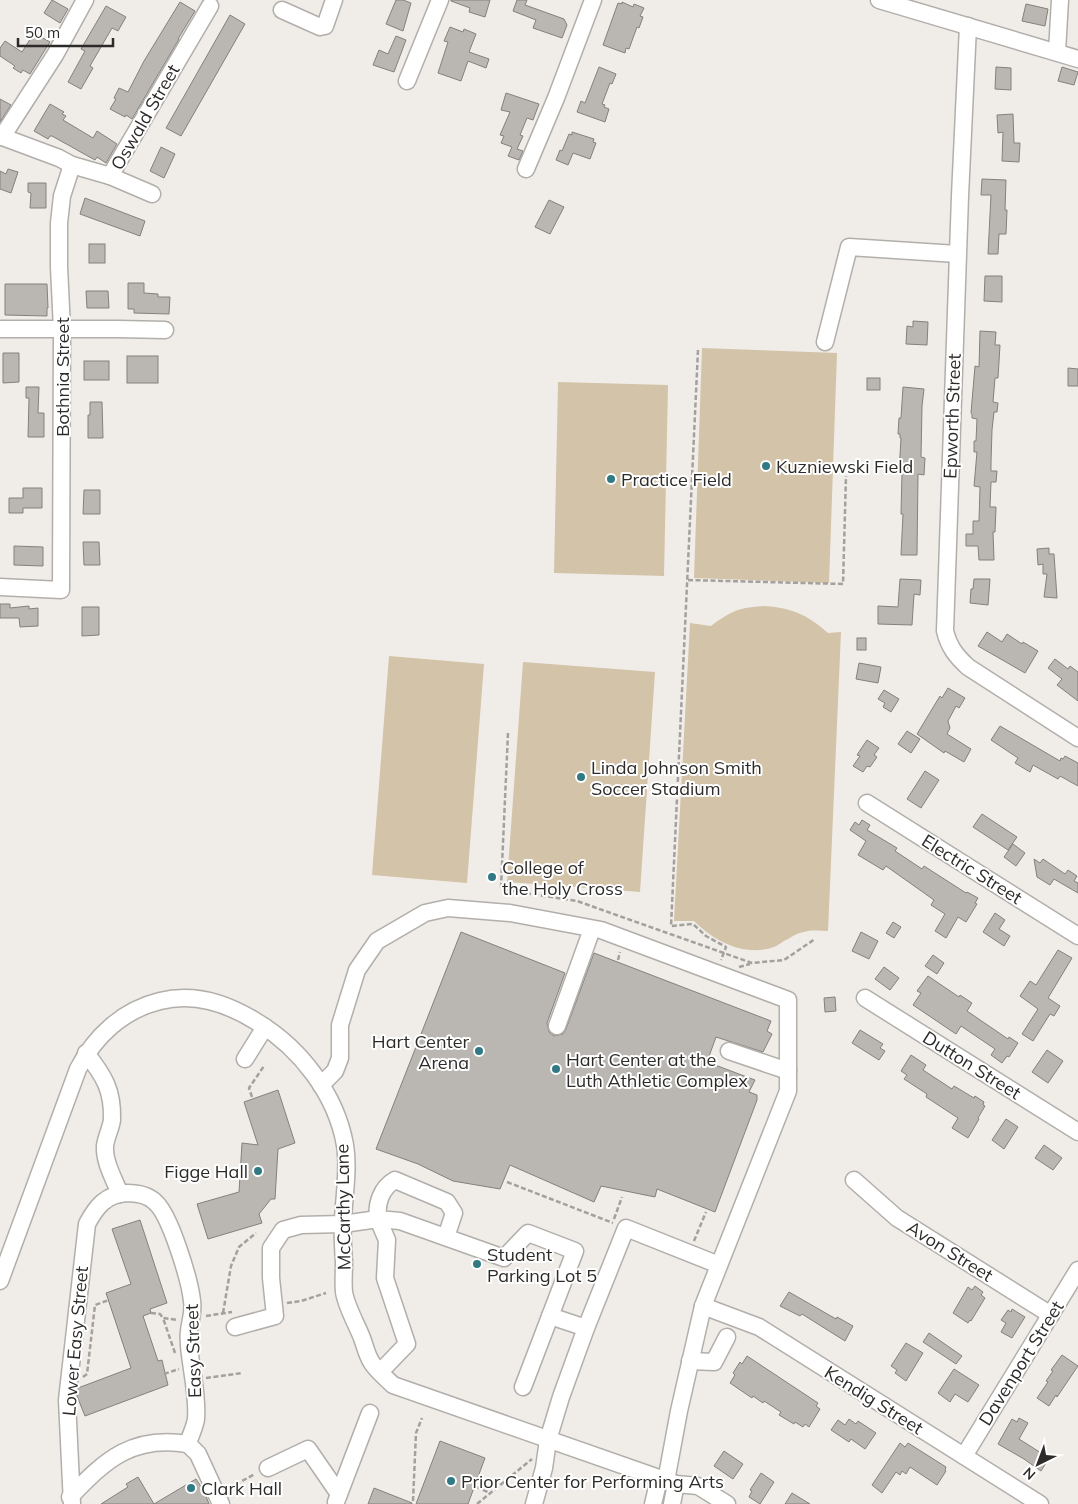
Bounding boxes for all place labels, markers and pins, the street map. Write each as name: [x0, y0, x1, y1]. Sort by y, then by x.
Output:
place label: Kuzniewski Field: [776, 455, 913, 478]
marker: Kuzniewski Field: [760, 460, 772, 472]
place label: Practice Field: [621, 468, 732, 491]
marker: Practice Field: [605, 473, 617, 485]
place label: Linda Johnson Smith Soccer Stadium: [591, 756, 762, 800]
marker: Linda Johnson Smith Soccer Stadium: [575, 771, 587, 783]
place label: College of the Holy Cross: [502, 856, 623, 900]
marker: College of the Holy Cross: [486, 871, 498, 883]
place label: Hart Center Arena: [372, 1030, 469, 1074]
marker: Hart Center Arena: [473, 1045, 485, 1057]
place label: Hart Center at the Luth Athletic Complex: [566, 1048, 748, 1092]
marker: Hart Center at the Luth Athletic Complex: [550, 1063, 562, 1075]
place label: Figge Hall: [164, 1160, 248, 1183]
marker: Figge Hall: [252, 1165, 264, 1177]
place label: Student Parking Lot 5: [487, 1243, 597, 1287]
marker: Student Parking Lot 5: [471, 1258, 483, 1270]
place label: Prior Center for Performing Arts: [461, 1470, 724, 1493]
marker: Prior Center for Performing Arts: [445, 1475, 457, 1487]
place label: Clark Hall: [201, 1477, 282, 1500]
marker: Clark Hall: [185, 1482, 197, 1494]

